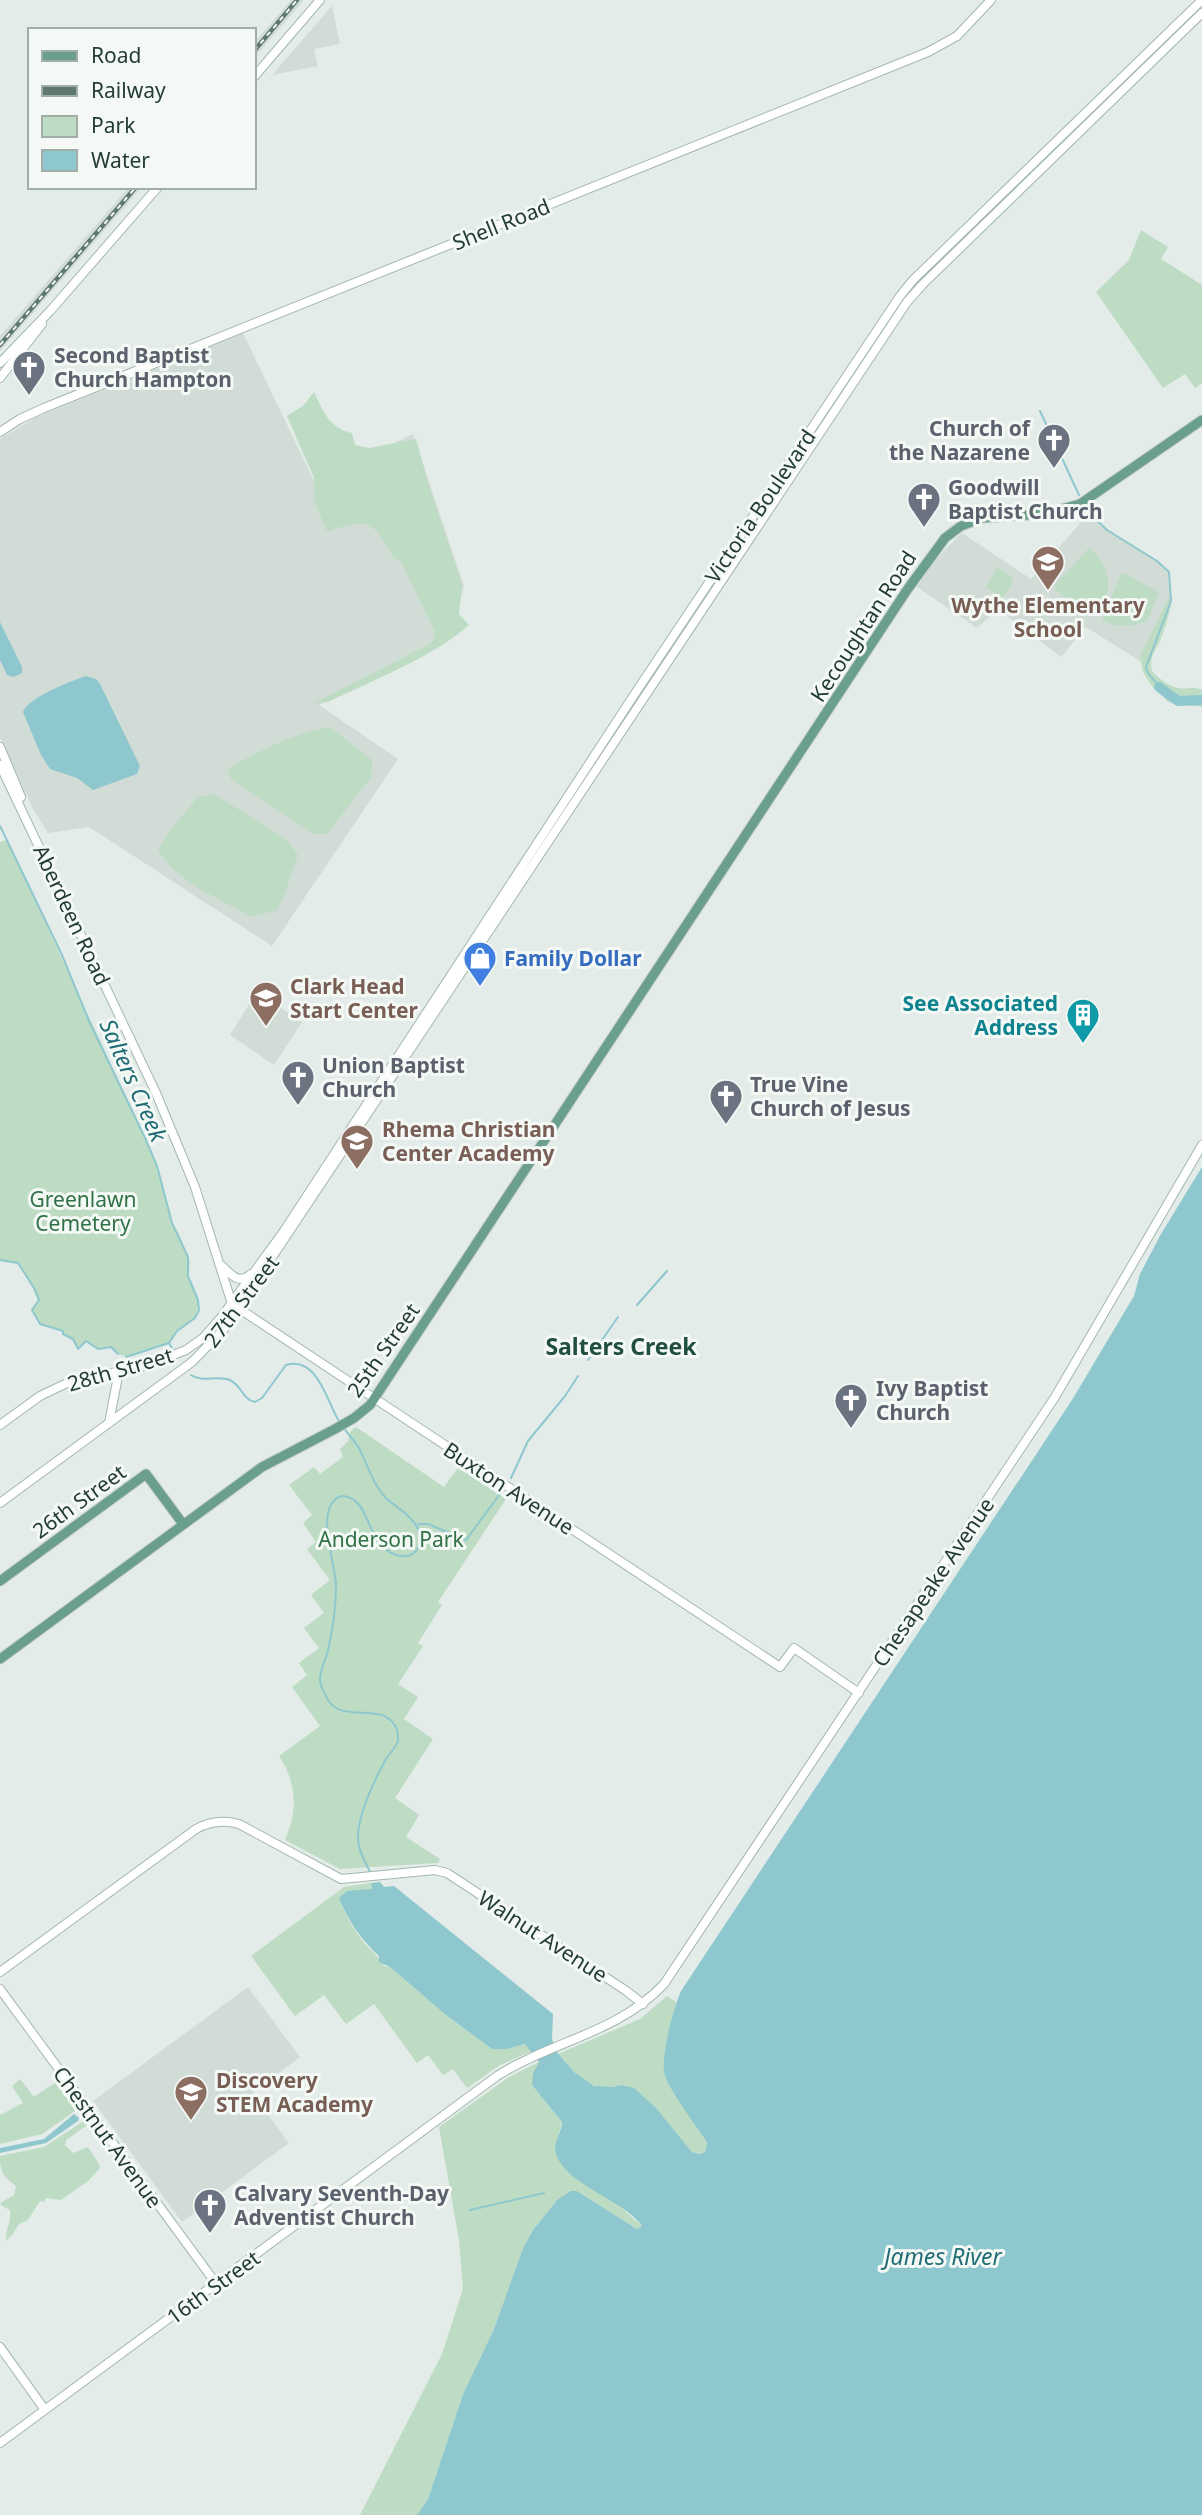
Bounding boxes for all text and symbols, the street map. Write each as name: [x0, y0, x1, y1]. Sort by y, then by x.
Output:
legend: [28, 28, 256, 189]
text: Road: [91, 41, 141, 69]
text: Railway: [91, 76, 166, 104]
text: Park: [91, 111, 136, 139]
text: Water: [91, 146, 150, 174]
street label: Shell Road: [448, 192, 554, 256]
place label: Second Baptist Church Hampton: [54, 341, 232, 393]
church icon: Second Baptist Church Hampton: [10, 348, 48, 397]
place label: Church of the Nazarene: [889, 414, 1032, 466]
church icon: Church of the Nazarene: [1035, 421, 1073, 470]
street label: Victoria Boulevard: [698, 424, 822, 588]
place label: Goodwill Baptist Church: [948, 473, 1103, 525]
church icon: Goodwill Baptist Church: [905, 480, 943, 529]
school or university icon: Wythe Elementary School: [1029, 543, 1067, 592]
street label: Kecoughtan Road: [804, 545, 922, 707]
place label: Wythe Elementary School: [951, 591, 1145, 643]
street label: Aberdeen Road: [27, 840, 117, 990]
shop icon: Family Dollar: [461, 939, 499, 988]
place label: Family Dollar: [504, 944, 642, 972]
place label: Clark Head Start Center: [290, 972, 419, 1024]
school or university icon: Clark Head Start Center: [247, 979, 285, 1028]
place label: See Associated Address: [903, 989, 1058, 1041]
building icon: See Associated Address: [1064, 996, 1102, 1045]
water label: Salters Creek: [93, 1013, 176, 1148]
place label: Union Baptist Church: [322, 1051, 465, 1103]
church icon: Union Baptist Church: [279, 1058, 317, 1107]
place label: True Vine Church of Jesus: [750, 1070, 911, 1122]
church icon: True Vine Church of Jesus: [707, 1077, 745, 1126]
place label: Rhema Christian Center Academy: [382, 1115, 555, 1167]
school or university icon: Rhema Christian Center Academy: [338, 1122, 376, 1171]
park label: Greenlawn Cemetery: [30, 1185, 136, 1237]
street label: 27th Street: [197, 1249, 285, 1353]
street label: 25th Street: [340, 1297, 426, 1403]
district label: Salters Creek: [545, 1330, 697, 1362]
street label: 28th Street: [64, 1340, 176, 1397]
place label: Ivy Baptist Church: [876, 1374, 988, 1426]
church icon: Ivy Baptist Church: [832, 1381, 870, 1430]
street label: Buxton Avenue: [438, 1435, 580, 1541]
street label: 26th Street: [27, 1457, 132, 1544]
street label: Chesapeake Avenue: [866, 1492, 1000, 1672]
park label: Anderson Park: [318, 1525, 464, 1553]
street label: Walnut Avenue: [473, 1884, 613, 1988]
street label: Chestnut Avenue: [47, 2061, 169, 2213]
place label: Discovery STEM Academy: [216, 2066, 373, 2118]
school or university icon: Discovery STEM Academy: [172, 2073, 210, 2122]
place label: Calvary Seventh-Day Adventist Church: [234, 2179, 449, 2231]
church icon: Calvary Seventh-Day Adventist Church: [191, 2186, 229, 2235]
water label: James River: [880, 2240, 1003, 2272]
street label: 16th Street: [161, 2243, 266, 2330]

